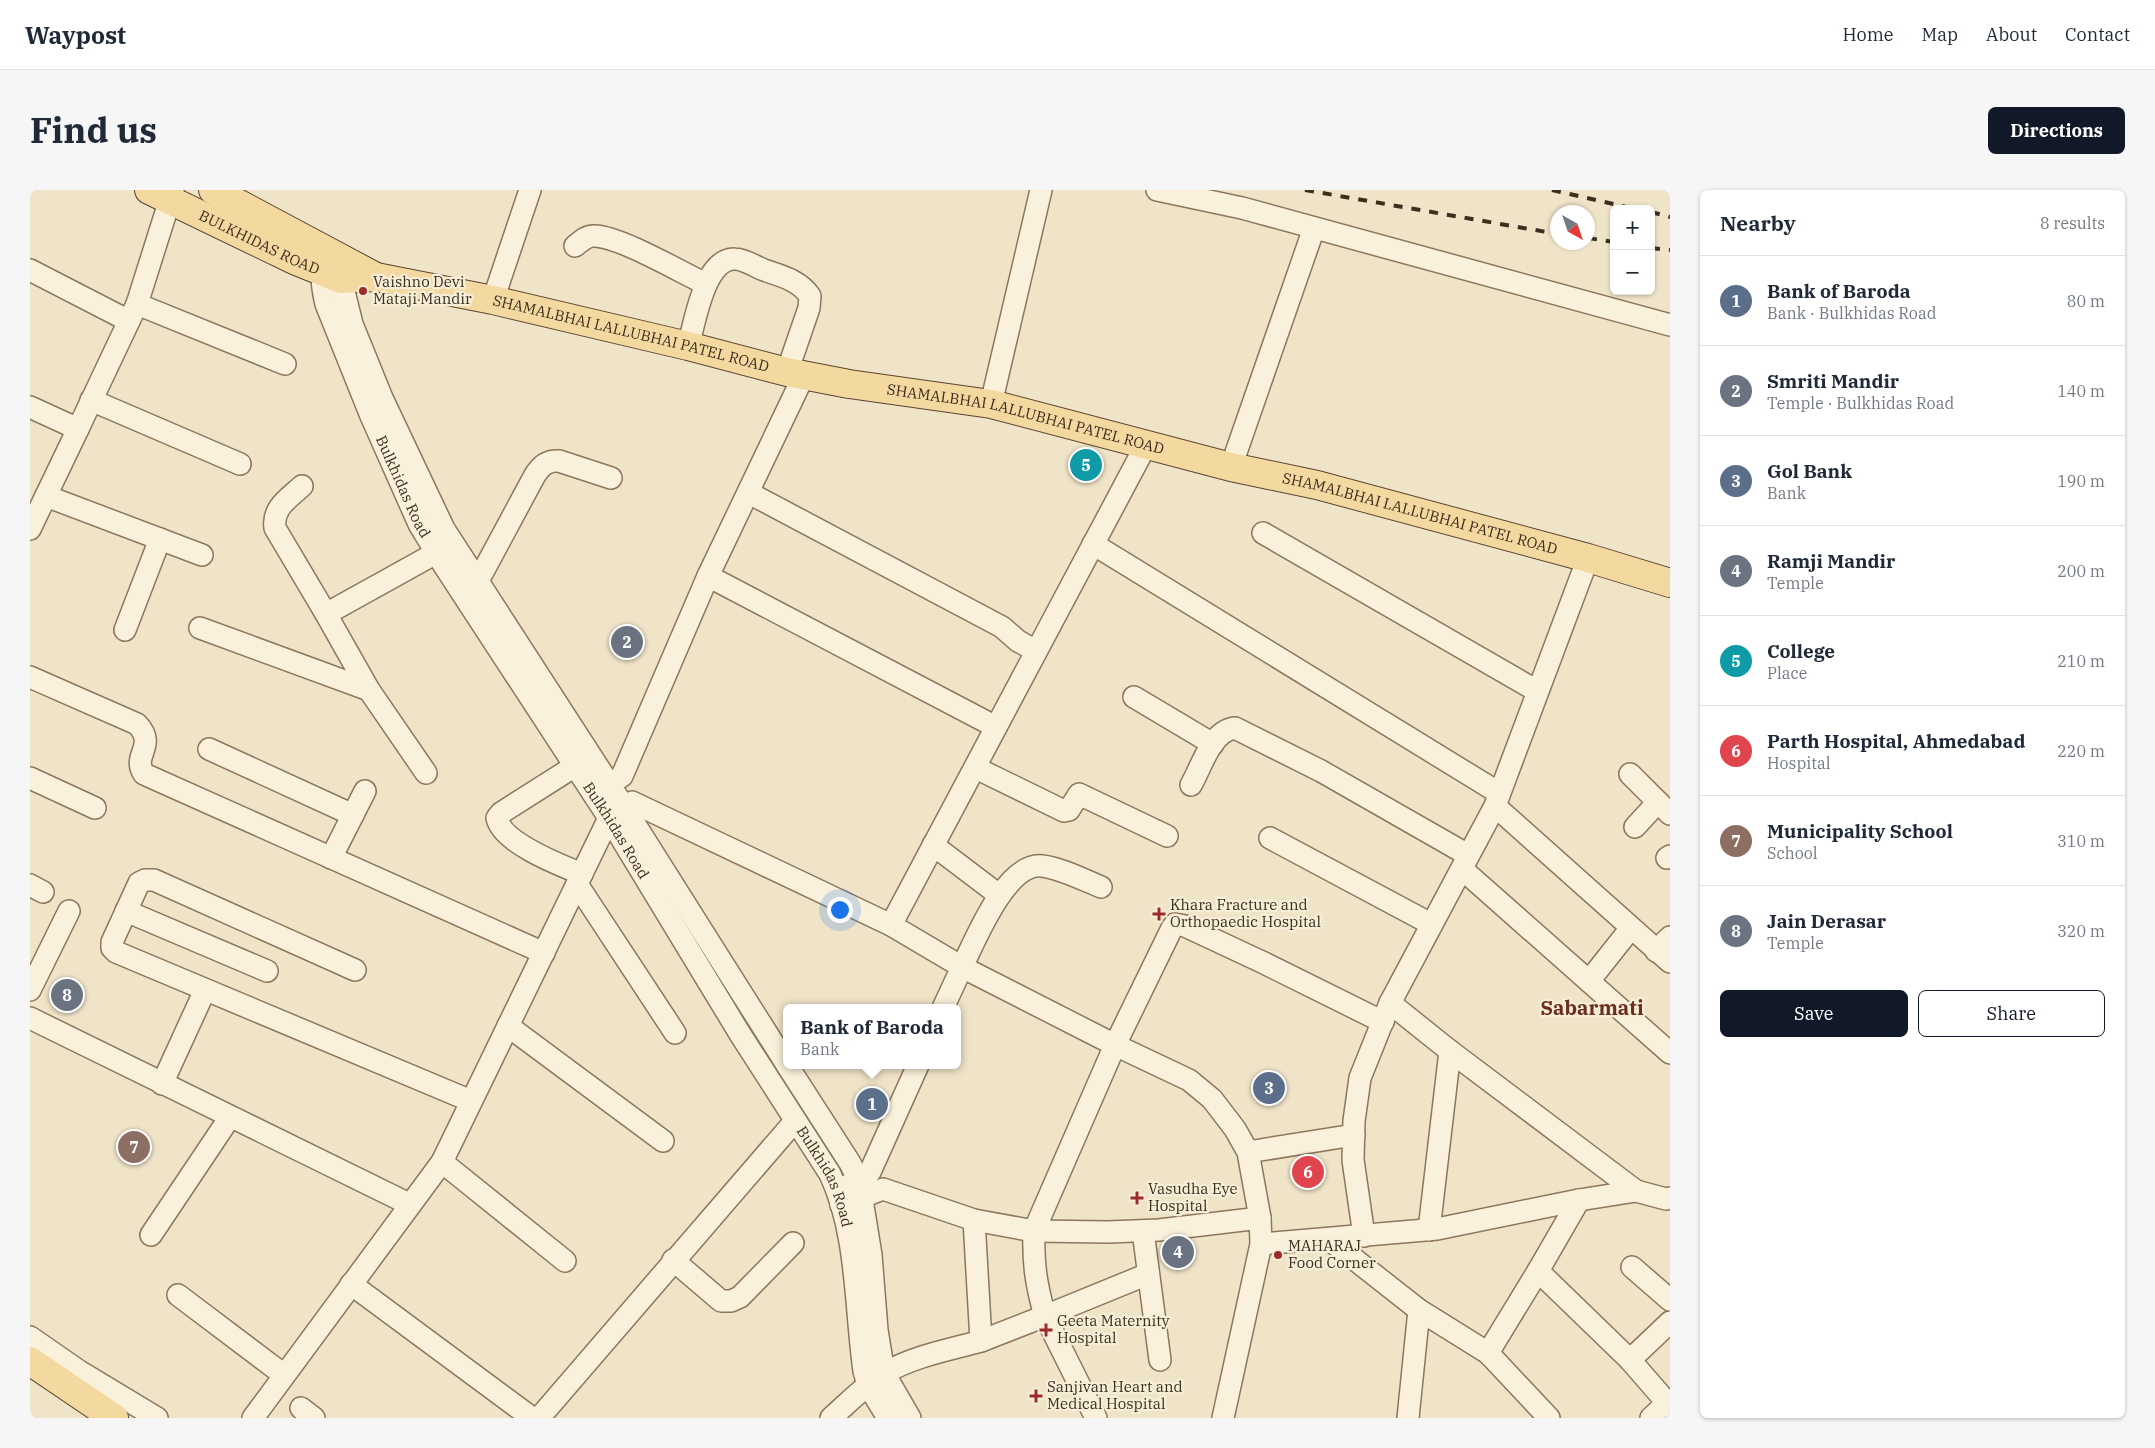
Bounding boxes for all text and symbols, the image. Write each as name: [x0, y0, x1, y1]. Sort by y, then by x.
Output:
text: Waypost: [25, 19, 126, 51]
text: Home: [1842, 23, 1894, 46]
text: Map: [1922, 23, 1958, 46]
text: About: [1986, 23, 2037, 46]
text: Contact: [2065, 23, 2130, 46]
text: Find us: [30, 107, 157, 153]
button: Directions: [1988, 107, 2125, 154]
street label: BULKHIDAS ROAD: [196, 205, 323, 278]
north arrow: [1550, 205, 1595, 250]
map controls: [1610, 205, 1655, 295]
button: +: [1610, 205, 1655, 250]
text: Nearby: [1720, 209, 1796, 237]
text: 8 results: [2040, 213, 2105, 233]
button: −: [1610, 250, 1655, 295]
place label: Vaishno Devi Mataji Mandir: [373, 272, 472, 308]
text: Bank of Baroda: [1767, 279, 1911, 303]
marker: Vaishno Devi Mataji Mandir: [357, 285, 369, 297]
street label: SHAMALBHAI LALLUBHAI PATEL ROAD: [491, 290, 771, 376]
text: 1: [1731, 291, 1741, 311]
text: 80 m: [2067, 291, 2105, 311]
text: Bank · Bulkhidas Road: [1767, 303, 1936, 323]
text: Smriti Mandir: [1767, 369, 1899, 393]
street label: SHAMALBHAI LALLUBHAI PATEL ROAD: [886, 379, 1166, 458]
text: 2: [1731, 381, 1741, 401]
text: 140 m: [2057, 381, 2105, 401]
text: Temple · Bulkhidas Road: [1767, 393, 1954, 413]
street label: Bulkhidas Road: [372, 432, 435, 541]
pin: 5: [1070, 446, 1102, 484]
text: Gol Bank: [1767, 459, 1852, 483]
street label: SHAMALBHAI LALLUBHAI PATEL ROAD: [1281, 468, 1560, 558]
text: 3: [1731, 471, 1741, 491]
text: 190 m: [2057, 471, 2105, 491]
text: Bank: [1767, 483, 1806, 503]
text: Ramji Mandir: [1767, 549, 1895, 573]
text: 4: [1731, 561, 1741, 581]
text: 200 m: [2057, 561, 2105, 581]
text: Temple: [1767, 573, 1824, 593]
pin: 2: [611, 623, 643, 661]
text: College: [1767, 639, 1835, 663]
text: 5: [1731, 651, 1741, 671]
text: 210 m: [2057, 651, 2105, 671]
text: Place: [1767, 663, 1807, 683]
text: Parth Hospital, Ahmedabad: [1767, 729, 2025, 753]
text: 6: [1731, 741, 1741, 761]
text: 220 m: [2057, 741, 2105, 761]
text: Hospital: [1767, 753, 1830, 773]
street label: Bulkhidas Road: [579, 778, 654, 882]
text: Municipality School: [1767, 819, 1953, 843]
text: 7: [1731, 831, 1741, 851]
text: 310 m: [2057, 831, 2105, 851]
text: School: [1767, 843, 1818, 863]
place label: Khara Fracture and Orthopaedic Hospital: [1170, 895, 1321, 931]
your location: [827, 897, 853, 923]
marker: Khara Fracture and Orthopaedic Hospital: [1152, 907, 1166, 921]
text: Jain Derasar: [1767, 909, 1886, 933]
text: 8: [1731, 921, 1741, 941]
text: 320 m: [2057, 921, 2105, 941]
text: Temple: [1767, 933, 1824, 953]
pin: 8: [51, 976, 83, 1014]
button: Save: [1720, 990, 1908, 1037]
button: Share: [1918, 990, 2105, 1037]
district label: Sabarmati: [1540, 994, 1644, 1021]
popup: [783, 1004, 961, 1069]
text: Bank of Baroda: [800, 1015, 944, 1039]
text: Bank: [800, 1039, 839, 1059]
pin: 3: [1253, 1069, 1285, 1107]
pin: 1: [856, 1085, 888, 1123]
street label: Bulkhidas Road: [793, 1122, 857, 1229]
pin: 7: [118, 1128, 150, 1166]
pin: 6: [1292, 1153, 1324, 1191]
place label: Vasudha Eye Hospital: [1148, 1179, 1237, 1215]
marker: Vasudha Eye Hospital: [1130, 1191, 1144, 1205]
pin: 4: [1162, 1233, 1194, 1271]
place label: MAHARAJ Food Corner: [1288, 1236, 1376, 1272]
marker: MAHARAJ Food Corner: [1272, 1249, 1284, 1261]
place label: Geeta Maternity Hospital: [1057, 1311, 1170, 1347]
marker: Geeta Maternity Hospital: [1039, 1323, 1053, 1337]
place label: Sanjivan Heart and Medical Hospital: [1047, 1377, 1183, 1413]
marker: Sanjivan Heart and Medical Hospital: [1029, 1389, 1043, 1403]

